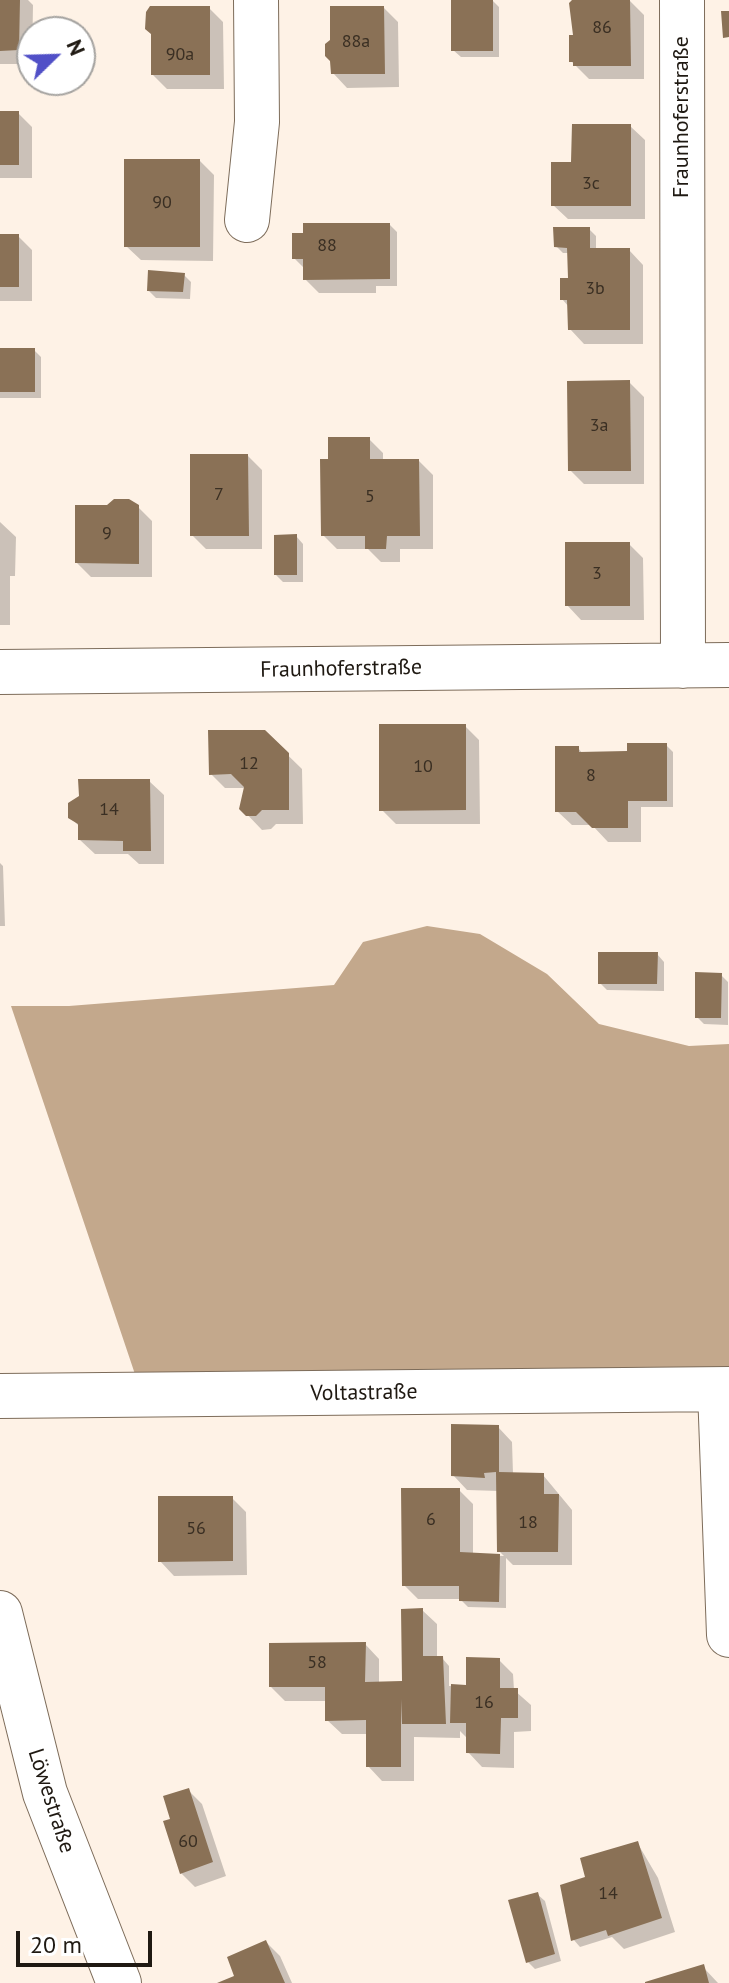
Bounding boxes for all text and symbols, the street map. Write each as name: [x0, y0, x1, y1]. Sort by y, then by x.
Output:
north arrow: [16, 16, 96, 96]
house number: 86: [592, 17, 612, 39]
house number: 88a: [342, 31, 370, 53]
text: N: [61, 35, 92, 60]
street label: Fraunhoferstraße: [669, 36, 695, 198]
house number: 90a: [166, 44, 194, 66]
house number: 3c: [582, 173, 600, 195]
house number: 90: [152, 192, 172, 214]
house number: 88: [317, 235, 337, 257]
house number: 3b: [585, 278, 605, 300]
house number: 3a: [590, 415, 608, 437]
house number: 7: [214, 484, 224, 506]
house number: 5: [365, 486, 375, 508]
house number: 9: [102, 523, 112, 545]
house number: 3: [592, 563, 602, 585]
street label: Fraunhoferstraße: [260, 654, 422, 684]
house number: 12: [239, 753, 259, 775]
house number: 10: [413, 756, 433, 778]
house number: 8: [586, 765, 596, 787]
house number: 14: [99, 799, 119, 821]
street label: Voltastraße: [310, 1379, 418, 1407]
house number: 6: [426, 1509, 436, 1531]
house number: 18: [518, 1512, 538, 1534]
house number: 56: [186, 1518, 206, 1540]
house number: 58: [307, 1652, 327, 1674]
house number: 16: [474, 1692, 494, 1714]
street label: Löwestraße: [22, 1746, 80, 1856]
house number: 60: [178, 1831, 198, 1853]
house number: 14: [598, 1883, 618, 1905]
scale bar: [20, 1915, 156, 1965]
text: 20 m: [30, 1929, 82, 1960]

